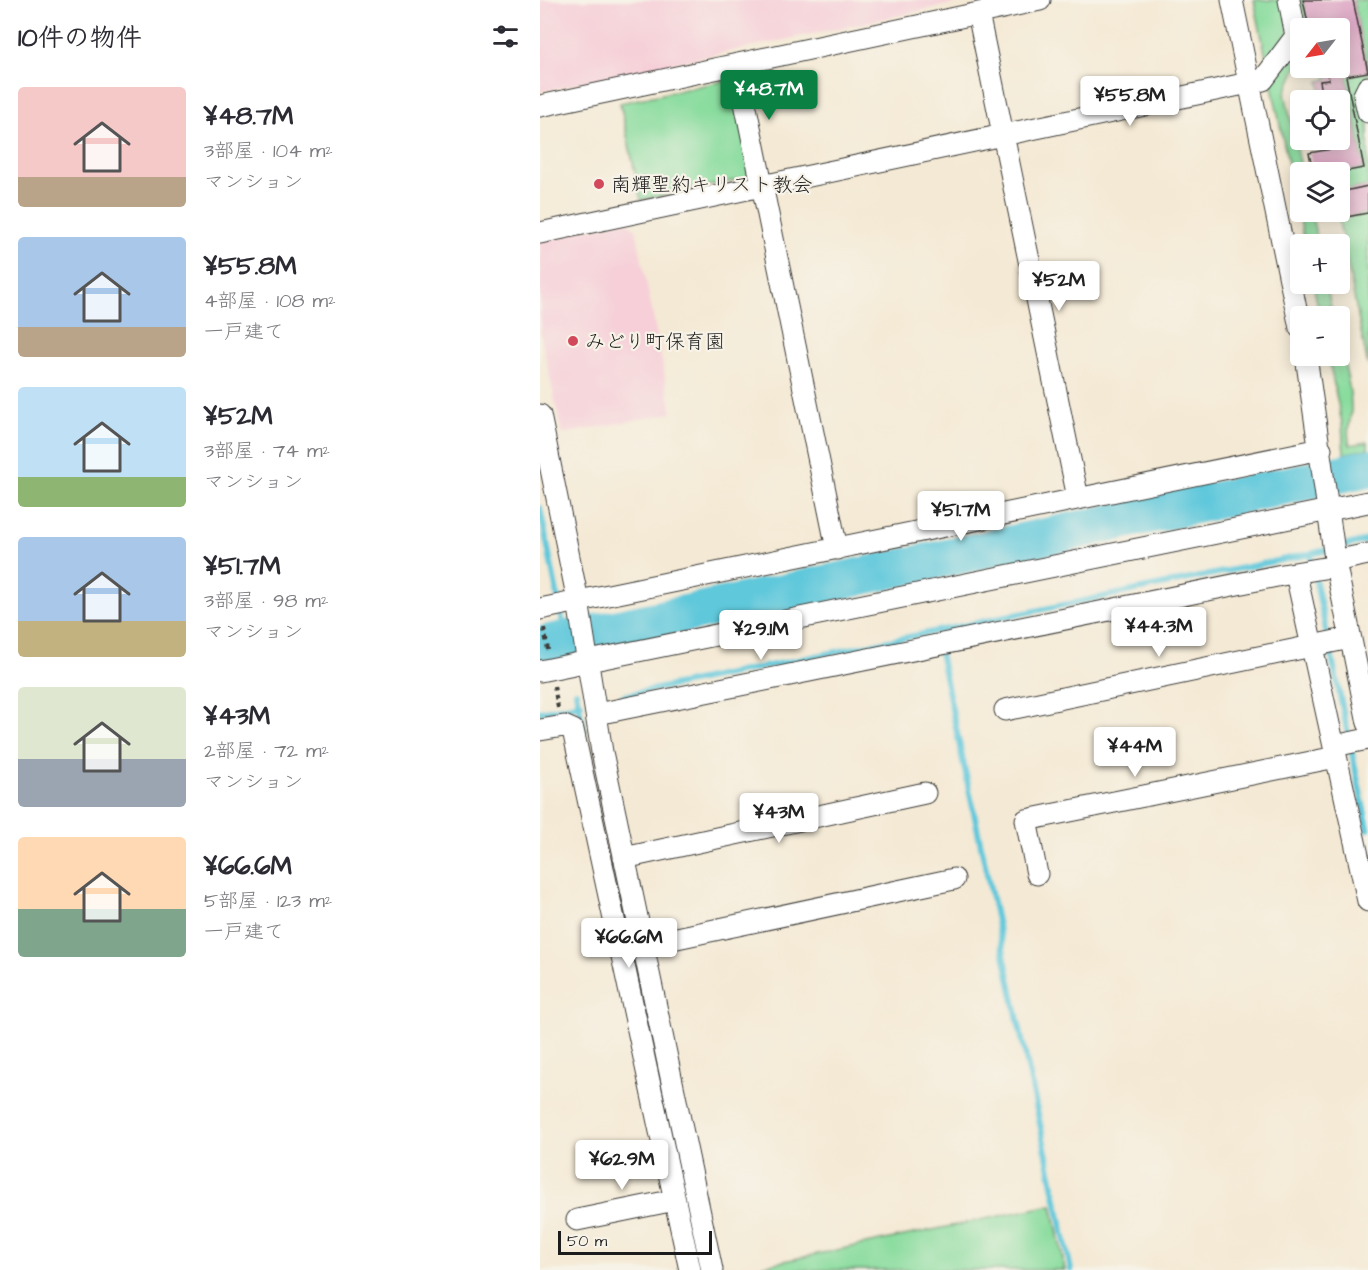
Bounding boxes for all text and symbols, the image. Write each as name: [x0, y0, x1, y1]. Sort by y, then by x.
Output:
north arrow: [1290, 18, 1350, 78]
map controls: [1290, 18, 1350, 366]
text: 10件の物件: [18, 20, 142, 56]
icon: filters: [489, 20, 522, 53]
pin: ¥48.7M: [720, 70, 818, 121]
text: ¥48.7M: [735, 75, 803, 103]
pin: ¥55.8M: [1081, 76, 1179, 127]
text: ¥55.8M: [1094, 81, 1166, 109]
button: locate: [1290, 90, 1350, 150]
text: ¥48.7M: [204, 98, 294, 134]
icon: home: [66, 111, 138, 183]
text: 3部屋 · 104 m²: [204, 137, 333, 165]
button: layers: [1290, 162, 1350, 222]
text: マンション: [204, 168, 303, 196]
place label: 南輝聖約キリスト教会: [611, 171, 813, 199]
marker: 南輝聖約キリスト教会: [592, 177, 606, 191]
button: +: [1290, 234, 1350, 294]
text: ¥55.8M: [204, 248, 297, 284]
icon: home: [66, 261, 138, 333]
pin: ¥52M: [1023, 261, 1095, 312]
text: ¥52M: [1033, 266, 1085, 294]
text: 4部屋 · 108 m²: [204, 287, 336, 315]
button: −: [1290, 306, 1350, 366]
text: 一戸建て: [204, 318, 284, 346]
place label: みどり町保育園: [585, 328, 725, 356]
marker: みどり町保育園: [566, 334, 580, 348]
text: ¥52M: [204, 398, 273, 434]
icon: home: [66, 411, 138, 483]
text: 3部屋 · 74 m²: [204, 437, 330, 465]
text: マンション: [204, 468, 303, 496]
pin: ¥51.7M: [912, 491, 1010, 542]
text: ¥51.7M: [931, 496, 991, 524]
text: ¥51.7M: [204, 548, 281, 584]
icon: home: [66, 561, 138, 633]
text: 3部屋 · 98 m²: [204, 587, 328, 615]
pin: ¥44.3M: [1110, 607, 1208, 658]
pin: ¥29.1M: [712, 610, 810, 661]
text: ¥44.3M: [1125, 612, 1193, 640]
text: ¥29.1M: [733, 615, 789, 643]
text: マンション: [204, 618, 303, 646]
text: ¥43M: [204, 698, 270, 734]
icon: home: [66, 711, 138, 783]
pin: ¥44M: [1099, 727, 1171, 778]
text: ¥44M: [1108, 732, 1162, 760]
text: 2部屋 · 72 m²: [204, 737, 329, 765]
text: マンション: [204, 768, 303, 796]
pin: ¥43M: [743, 793, 815, 844]
text: ¥43M: [753, 798, 805, 826]
text: ¥66.6M: [204, 848, 292, 884]
icon: home: [66, 861, 138, 933]
text: 5部屋 · 123 m²: [204, 887, 332, 915]
text: 一戸建て: [204, 918, 284, 946]
pin: ¥66.6M: [580, 918, 678, 969]
text: ¥66.6M: [595, 923, 663, 951]
pin: ¥62.9M: [573, 1140, 671, 1191]
text: ¥62.9M: [589, 1145, 655, 1173]
scale bar: [558, 1228, 712, 1256]
text: 50 m: [567, 1230, 607, 1252]

